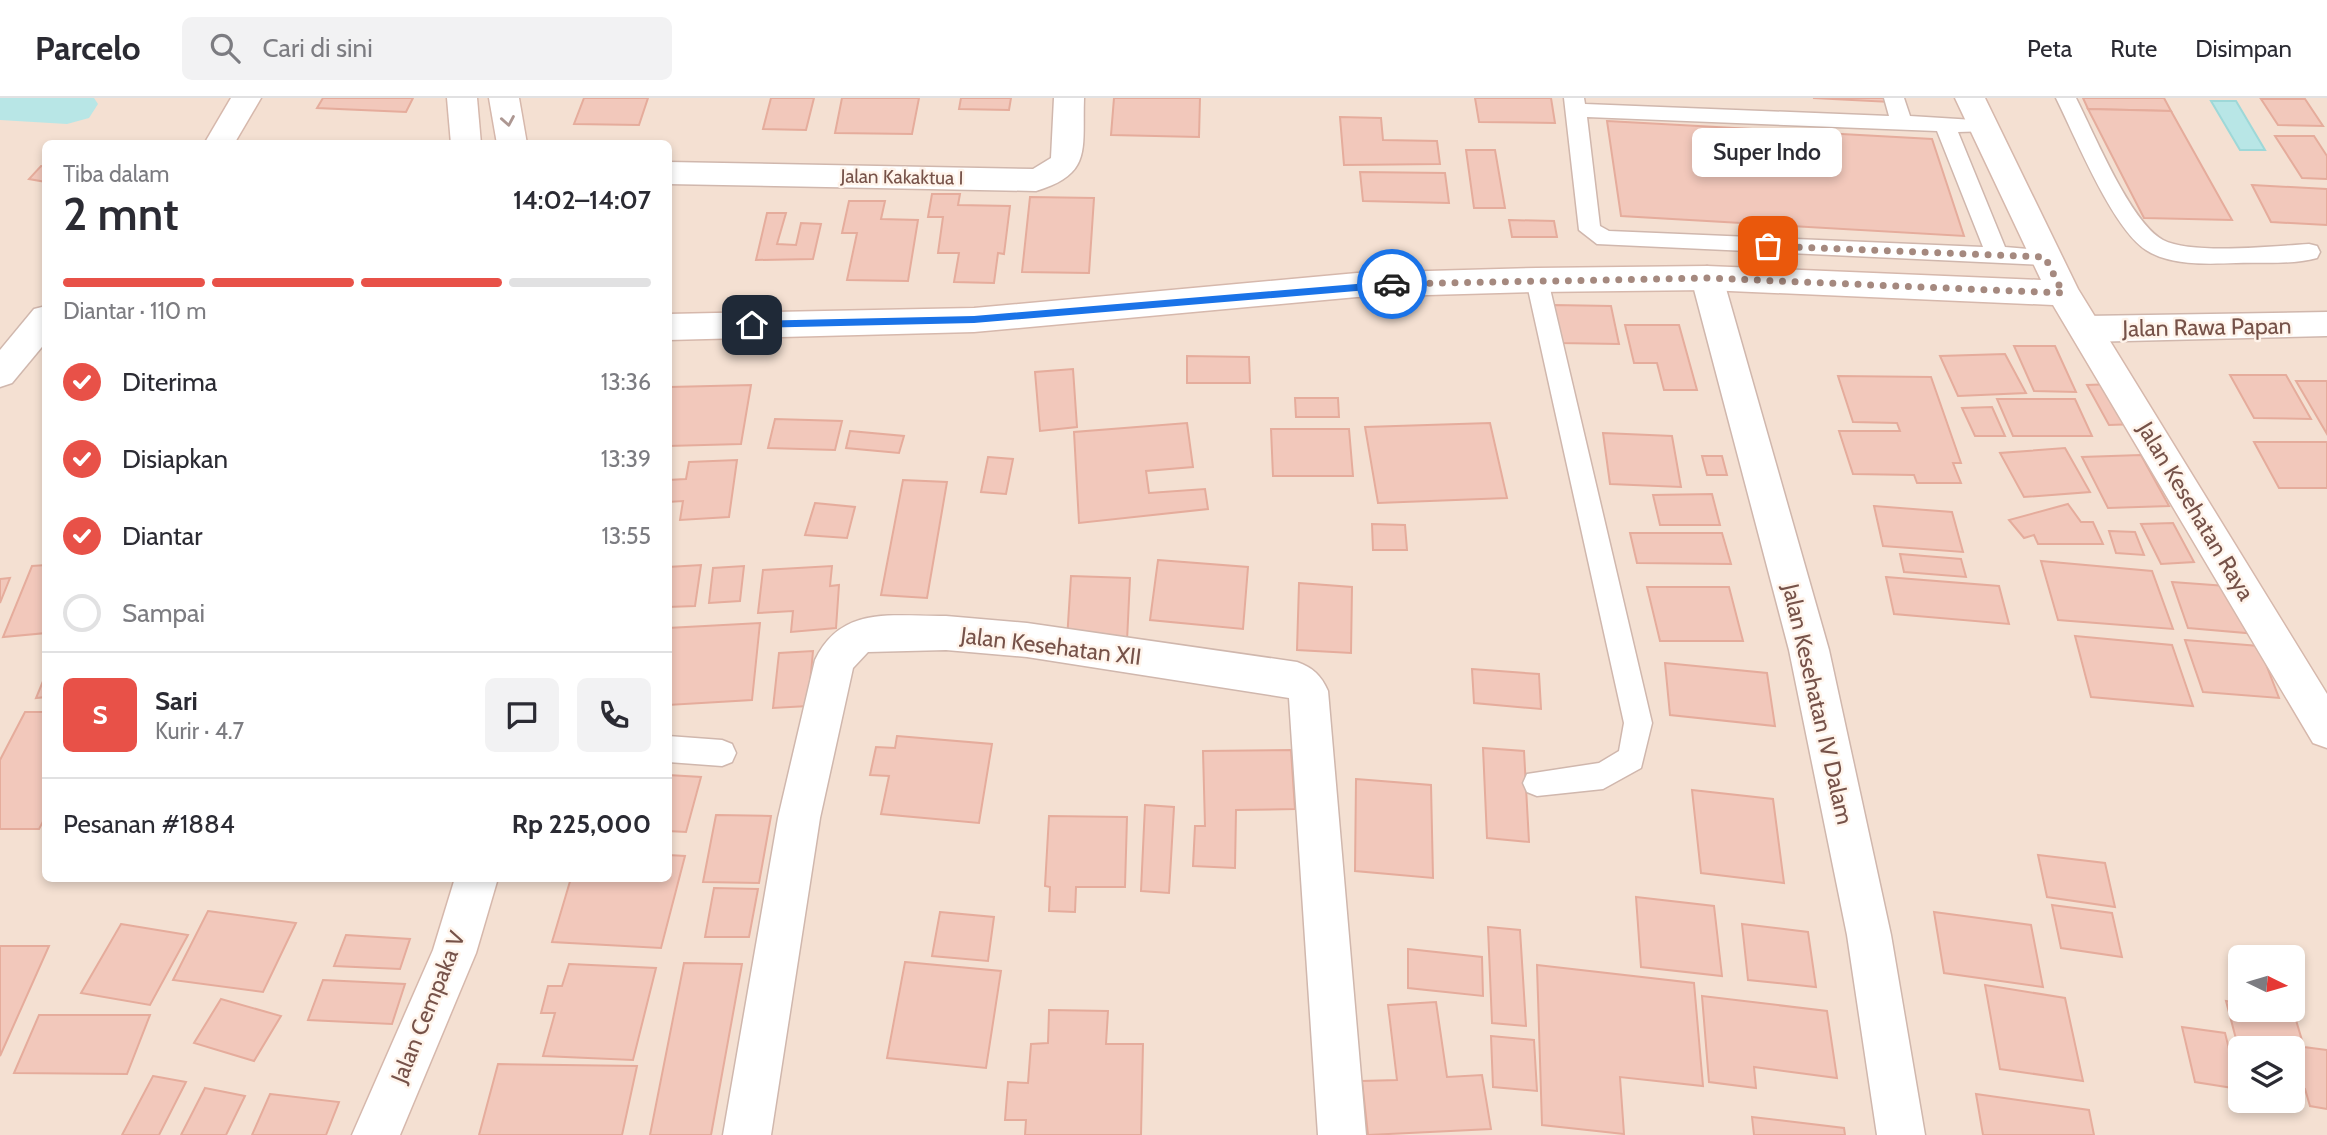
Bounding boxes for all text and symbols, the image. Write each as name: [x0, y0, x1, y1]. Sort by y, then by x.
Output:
search box: [182, 17, 672, 80]
text: Parcelo: [35, 28, 140, 68]
icon: search: [206, 29, 244, 67]
text: Cari di sini: [262, 32, 373, 64]
text: Peta: [2027, 34, 2072, 63]
text: Rute: [2110, 34, 2157, 63]
text: Disimpan: [2195, 34, 2292, 63]
one-way arrow: [500, 115, 515, 127]
callout: Super Indo: [1693, 127, 1843, 176]
text: Super Indo: [1713, 138, 1821, 166]
text: Tiba dalam: [63, 160, 169, 188]
street label: Jalan Kakaktua I: [839, 164, 964, 190]
text: 14:02–14:07: [513, 184, 651, 216]
text: 2 mnt: [63, 186, 179, 242]
pin: [1738, 216, 1798, 276]
icon: bag: [1749, 227, 1787, 265]
courier: [1357, 249, 1427, 319]
icon: car: [1373, 265, 1411, 303]
pin: [722, 295, 782, 355]
text: Diantar · 110 m: [63, 297, 206, 325]
icon: home: [733, 306, 771, 344]
street label: Jalan Rawa Papan: [2121, 312, 2292, 342]
icon: check: [63, 363, 101, 401]
text: Diterima: [122, 366, 217, 398]
text: 13:36: [601, 368, 651, 396]
street label: Jalan Kesehatan Raya: [2131, 416, 2260, 605]
icon: check: [63, 440, 101, 478]
text: Disiapkan: [122, 443, 228, 475]
text: 13:39: [601, 445, 651, 473]
icon: check: [63, 517, 101, 555]
text: Diantar: [122, 520, 203, 552]
text: 13:55: [601, 522, 651, 550]
street label: Jalan Kesehatan IV Dalam: [1776, 580, 1859, 827]
text: Sampai: [122, 597, 205, 629]
street label: Jalan Kesehatan XII: [958, 621, 1143, 671]
button: chat: [485, 678, 559, 752]
button: phone: [577, 678, 651, 752]
text: Sari: [155, 685, 198, 717]
text: S: [92, 699, 108, 731]
text: Kurir · 4.7: [155, 717, 244, 745]
text: Pesanan #1884: [63, 808, 235, 840]
text: Rp 225,000: [512, 808, 651, 840]
street label: Jalan Cempaka V: [384, 927, 471, 1088]
north arrow: [2228, 945, 2305, 1022]
map controls: [2228, 945, 2305, 1113]
button: layers: [2228, 1036, 2305, 1113]

